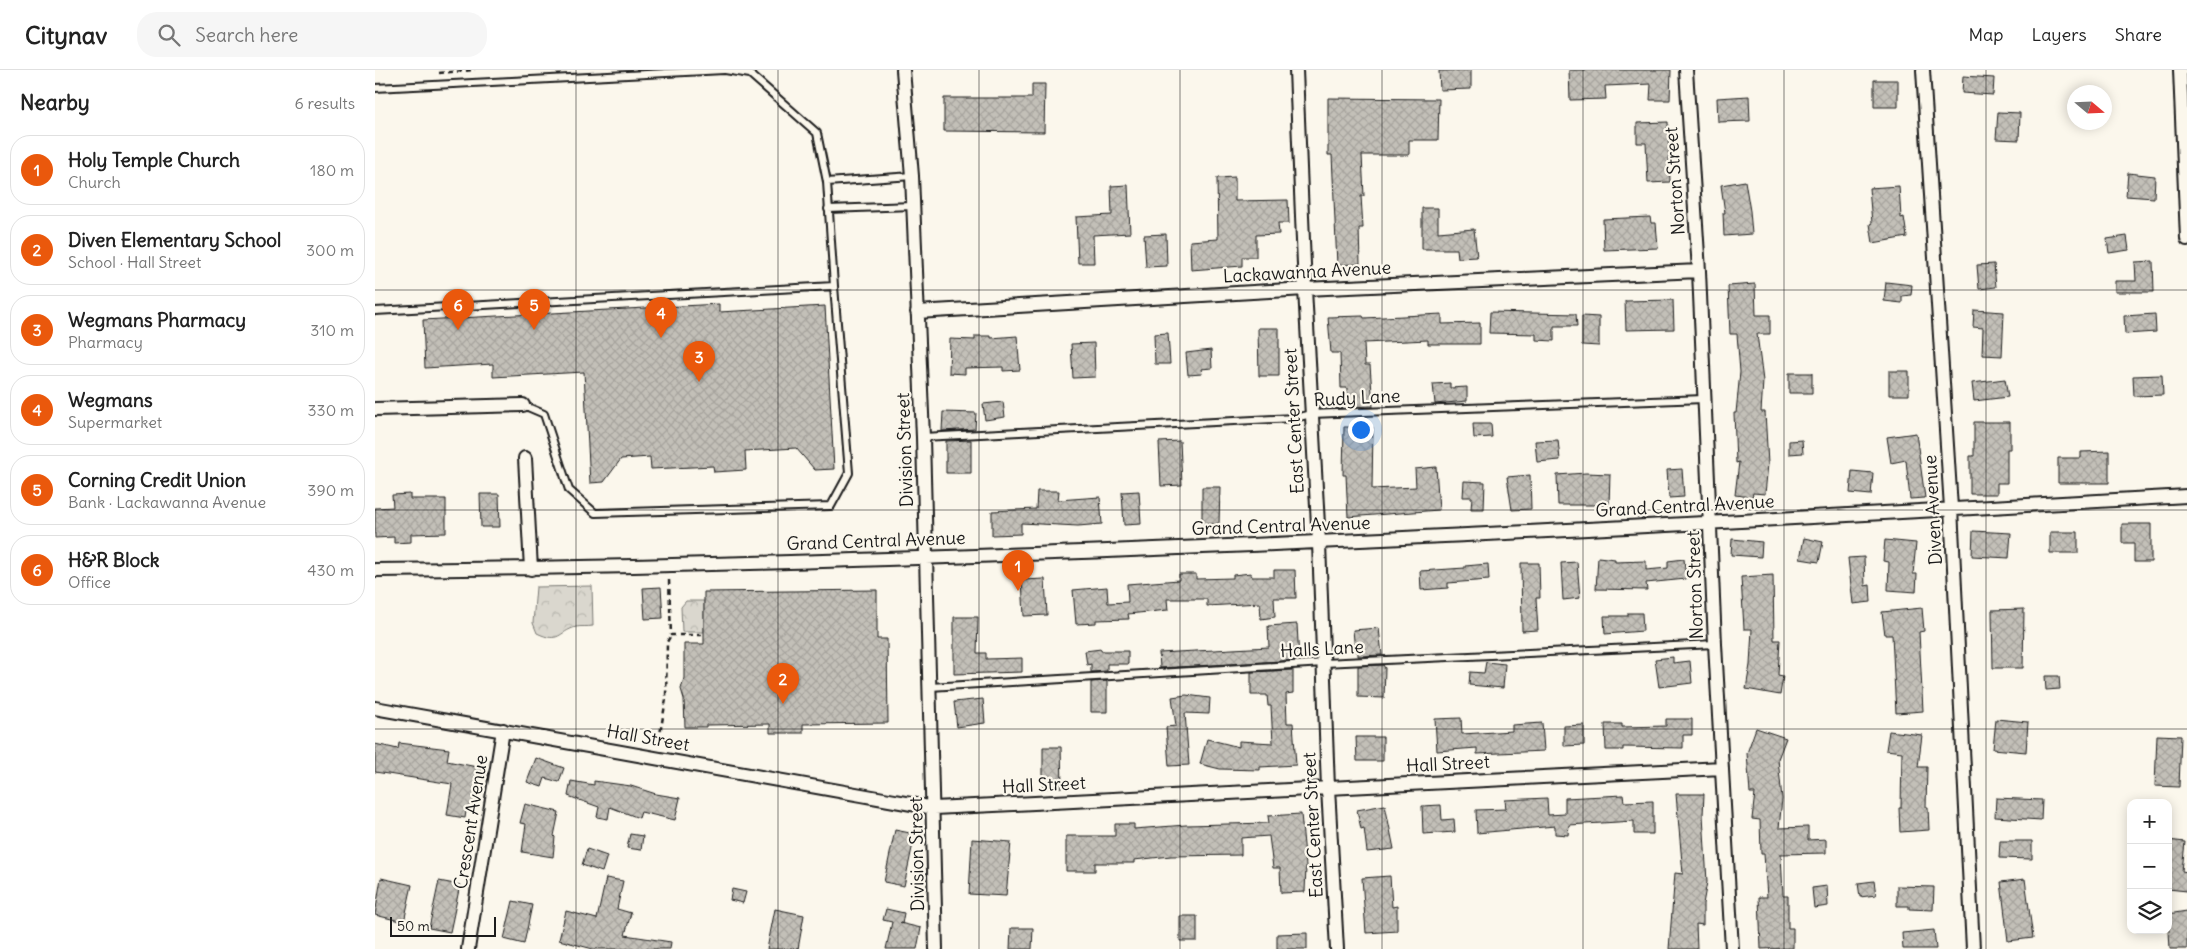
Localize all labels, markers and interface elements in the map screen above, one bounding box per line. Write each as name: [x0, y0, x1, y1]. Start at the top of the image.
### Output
search box: [137, 12, 487, 57]
text: Citynav: [25, 20, 107, 50]
icon: search: [155, 21, 183, 49]
text: Search here: [195, 23, 298, 47]
text: Map: [1968, 23, 2003, 46]
text: Layers: [2031, 23, 2087, 46]
text: Share: [2115, 23, 2162, 46]
north arrow: [2067, 85, 2112, 130]
text: Nearby: [20, 89, 90, 116]
text: 6 results: [294, 93, 355, 113]
street label: Norton Street: [1659, 126, 1690, 236]
text: Holy Temple Church: [68, 148, 240, 172]
text: 1: [34, 160, 40, 180]
text: 180 m: [310, 160, 354, 180]
text: Church: [68, 172, 121, 192]
text: Diven Elementary School: [68, 228, 281, 252]
text: 2: [33, 240, 41, 260]
text: 300 m: [306, 240, 354, 260]
text: School · Hall Street: [68, 252, 201, 272]
street label: Lackawanna Avenue: [1222, 256, 1392, 287]
pin: 6: [442, 289, 474, 330]
pin: 5: [518, 289, 550, 330]
pin: 4: [645, 297, 677, 338]
text: Wegmans Pharmacy: [68, 308, 246, 332]
text: 3: [32, 320, 42, 340]
text: 310 m: [310, 320, 354, 340]
text: Pharmacy: [68, 332, 143, 352]
pin: 3: [683, 341, 715, 382]
street label: East Center Street: [1278, 348, 1309, 494]
street label: Rudy Lane: [1313, 384, 1401, 411]
text: Wegmans: [68, 388, 153, 412]
street label: Division Street: [891, 392, 918, 508]
text: 4: [32, 400, 42, 420]
text: 330 m: [307, 400, 354, 420]
text: Supermarket: [68, 412, 162, 432]
your location: [1348, 417, 1374, 443]
street label: Diven Avenue: [1918, 454, 1947, 566]
text: Corning Credit Union: [68, 468, 246, 492]
text: 5: [32, 480, 42, 500]
text: 390 m: [307, 480, 354, 500]
street label: Grand Central Avenue: [1595, 489, 1775, 522]
text: Bank · Lackawanna Avenue: [68, 492, 266, 512]
street label: Grand Central Avenue: [1191, 511, 1371, 540]
street label: Grand Central Avenue: [786, 526, 966, 555]
street label: Norton Street: [1681, 530, 1708, 640]
text: H&R Block: [68, 548, 160, 572]
pin: 1: [1002, 550, 1034, 591]
text: 6: [32, 560, 42, 580]
text: 430 m: [307, 560, 354, 580]
text: Office: [68, 572, 111, 592]
street label: Halls Lane: [1280, 635, 1364, 662]
pin: 2: [767, 663, 799, 704]
street label: Hall Street: [605, 719, 691, 756]
street label: Hall Street: [1406, 750, 1490, 777]
street label: East Center Street: [1297, 752, 1328, 898]
street label: Crescent Avenue: [449, 753, 492, 891]
street label: Hall Street: [1002, 771, 1086, 798]
street label: Division Street: [904, 796, 929, 912]
map controls: [2127, 799, 2172, 934]
button: +: [2127, 799, 2172, 844]
button: −: [2127, 844, 2172, 889]
button: layers: [2127, 889, 2172, 934]
scale bar: [390, 914, 496, 937]
text: 50 m: [397, 917, 430, 935]

